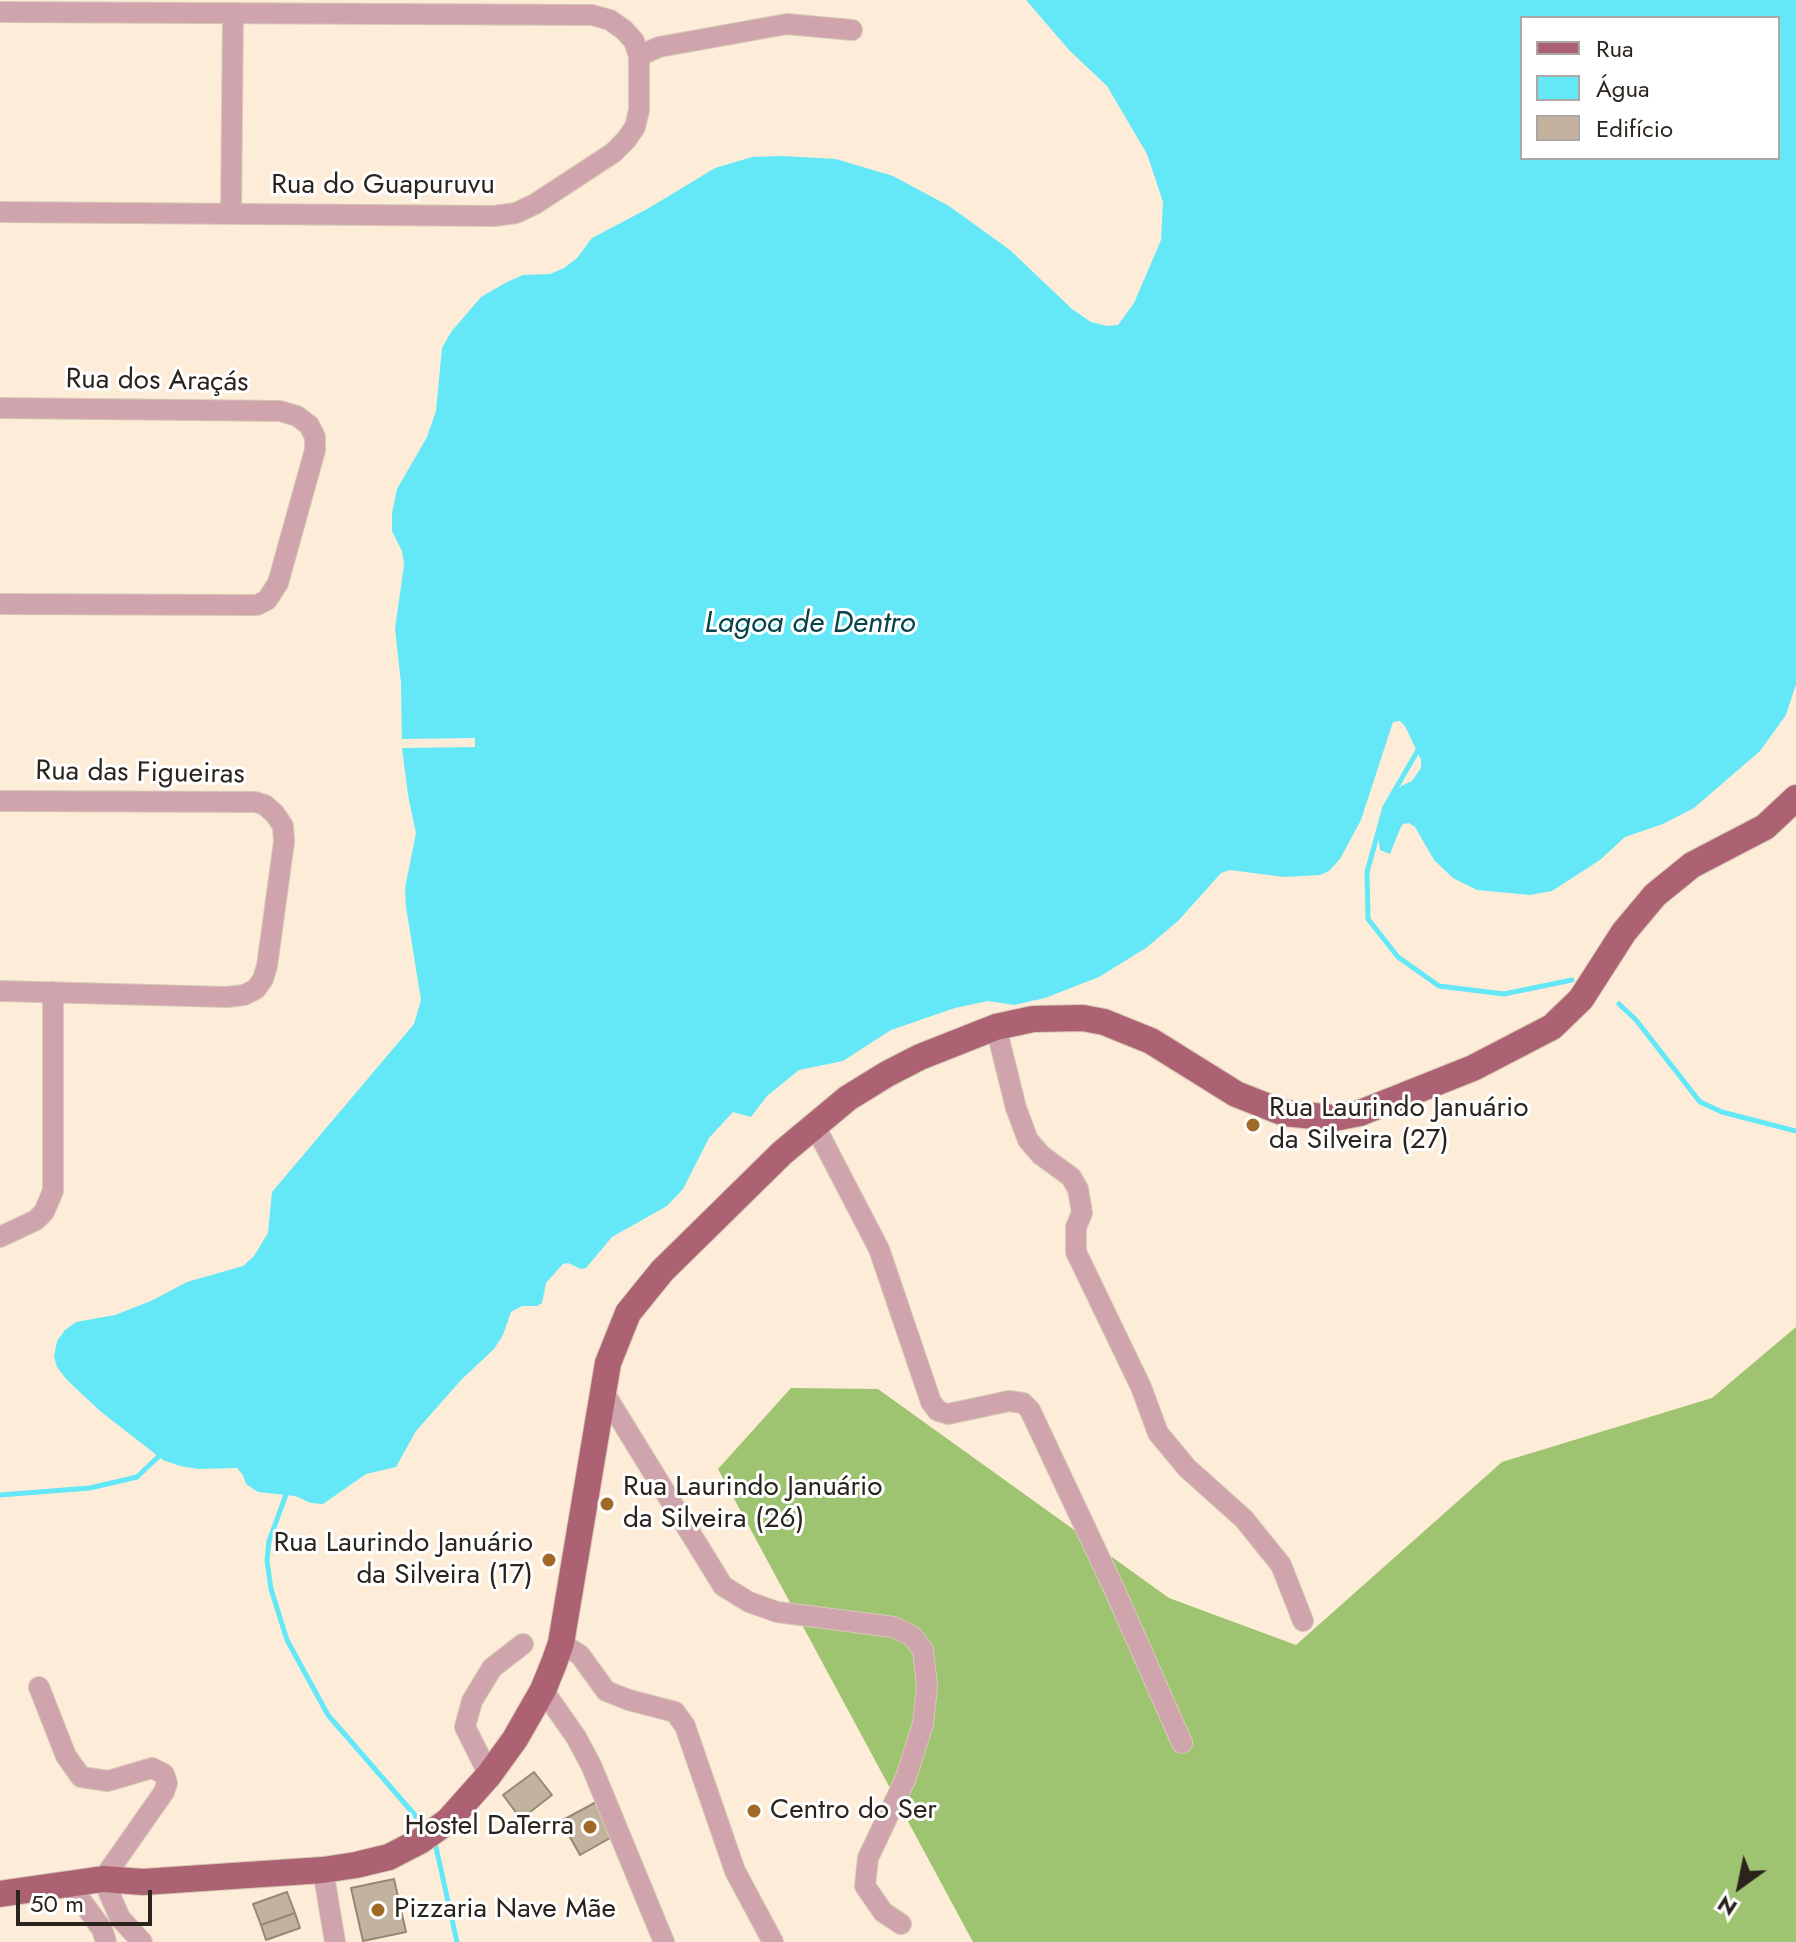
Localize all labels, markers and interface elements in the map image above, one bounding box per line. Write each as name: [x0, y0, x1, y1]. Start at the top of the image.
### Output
legend: [1520, 16, 1780, 160]
text: Rua: [1596, 31, 1634, 66]
text: Água: [1596, 71, 1650, 106]
text: Edifício: [1596, 111, 1673, 146]
street label: Rua do Guapuruvu: [271, 169, 495, 203]
street label: Rua dos Araçás: [65, 364, 249, 400]
water label: Lagoa de Dentro: [705, 607, 915, 643]
street label: Rua das Figueiras: [35, 755, 245, 793]
place label: Rua Laurindo Januário da Silveira (27): [1269, 1092, 1529, 1158]
marker: Rua Laurindo Januário da Silveira (27): [1244, 1116, 1262, 1134]
place label: Rua Laurindo Januário da Silveira (26): [623, 1471, 883, 1537]
marker: Rua Laurindo Januário da Silveira (26): [598, 1495, 616, 1513]
place label: Rua Laurindo Januário da Silveira (17): [273, 1527, 533, 1593]
marker: Rua Laurindo Januário da Silveira (17): [540, 1551, 558, 1569]
place label: Centro do Ser: [770, 1794, 937, 1828]
marker: Centro do Ser: [745, 1802, 763, 1820]
place label: Hostel DaTerra: [404, 1810, 574, 1844]
marker: Hostel DaTerra: [581, 1818, 599, 1836]
north arrow: [1700, 1846, 1780, 1926]
scale bar: [20, 1874, 156, 1924]
text: 50 m: [30, 1886, 84, 1921]
text: N: [1711, 1888, 1743, 1924]
place label: Pizzaria Nave Mãe: [394, 1893, 616, 1927]
marker: Pizzaria Nave Mãe: [369, 1901, 387, 1919]

